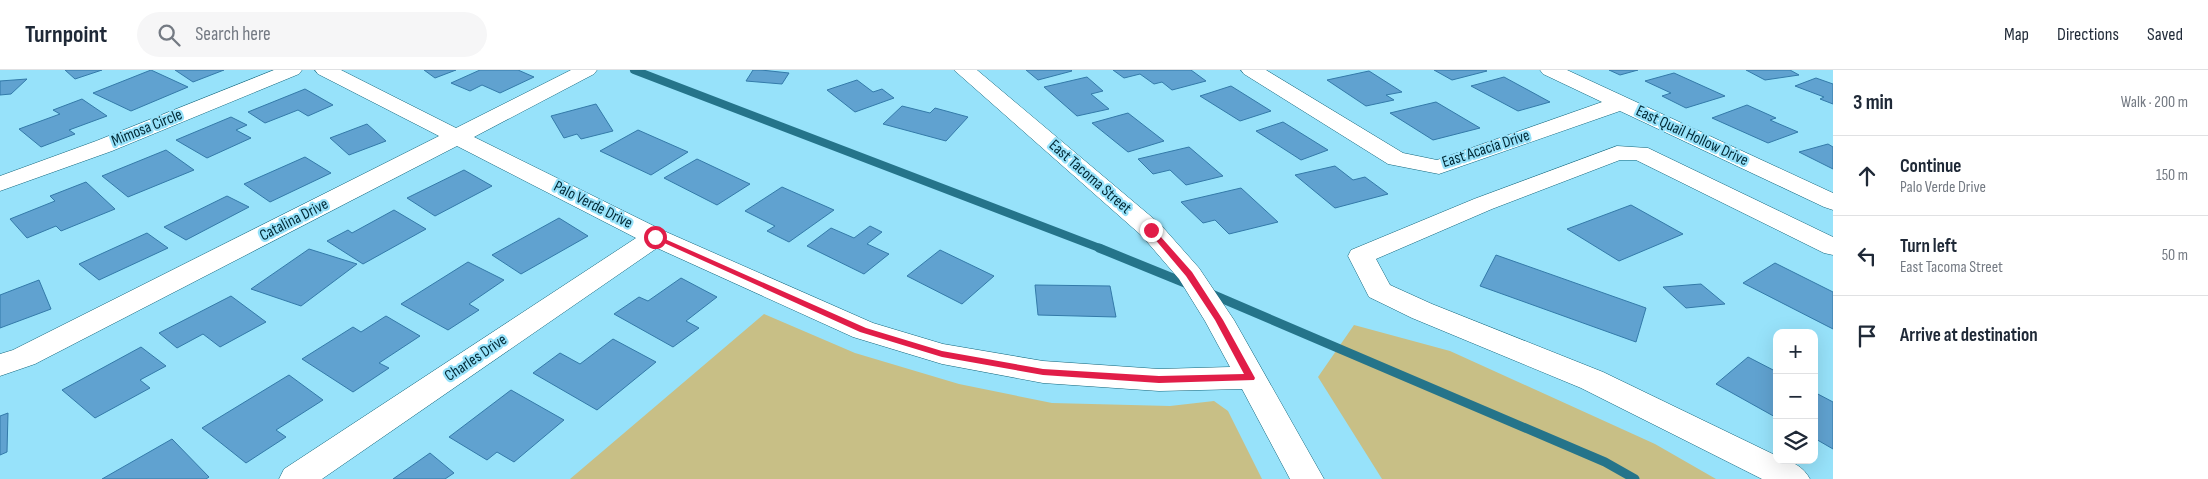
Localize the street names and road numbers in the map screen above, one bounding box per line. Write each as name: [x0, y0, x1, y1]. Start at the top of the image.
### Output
street label: East Quail Hollow Drive: [1633, 102, 1751, 170]
street label: Mimosa Circle: [109, 105, 185, 151]
street label: East Acacia Drive: [1440, 126, 1532, 172]
street label: East Tacoma Street: [1045, 136, 1135, 218]
street label: Palo Verde Drive: [550, 177, 636, 233]
street label: Catalina Drive: [257, 195, 331, 245]
street label: Charles Drive: [441, 330, 511, 386]

